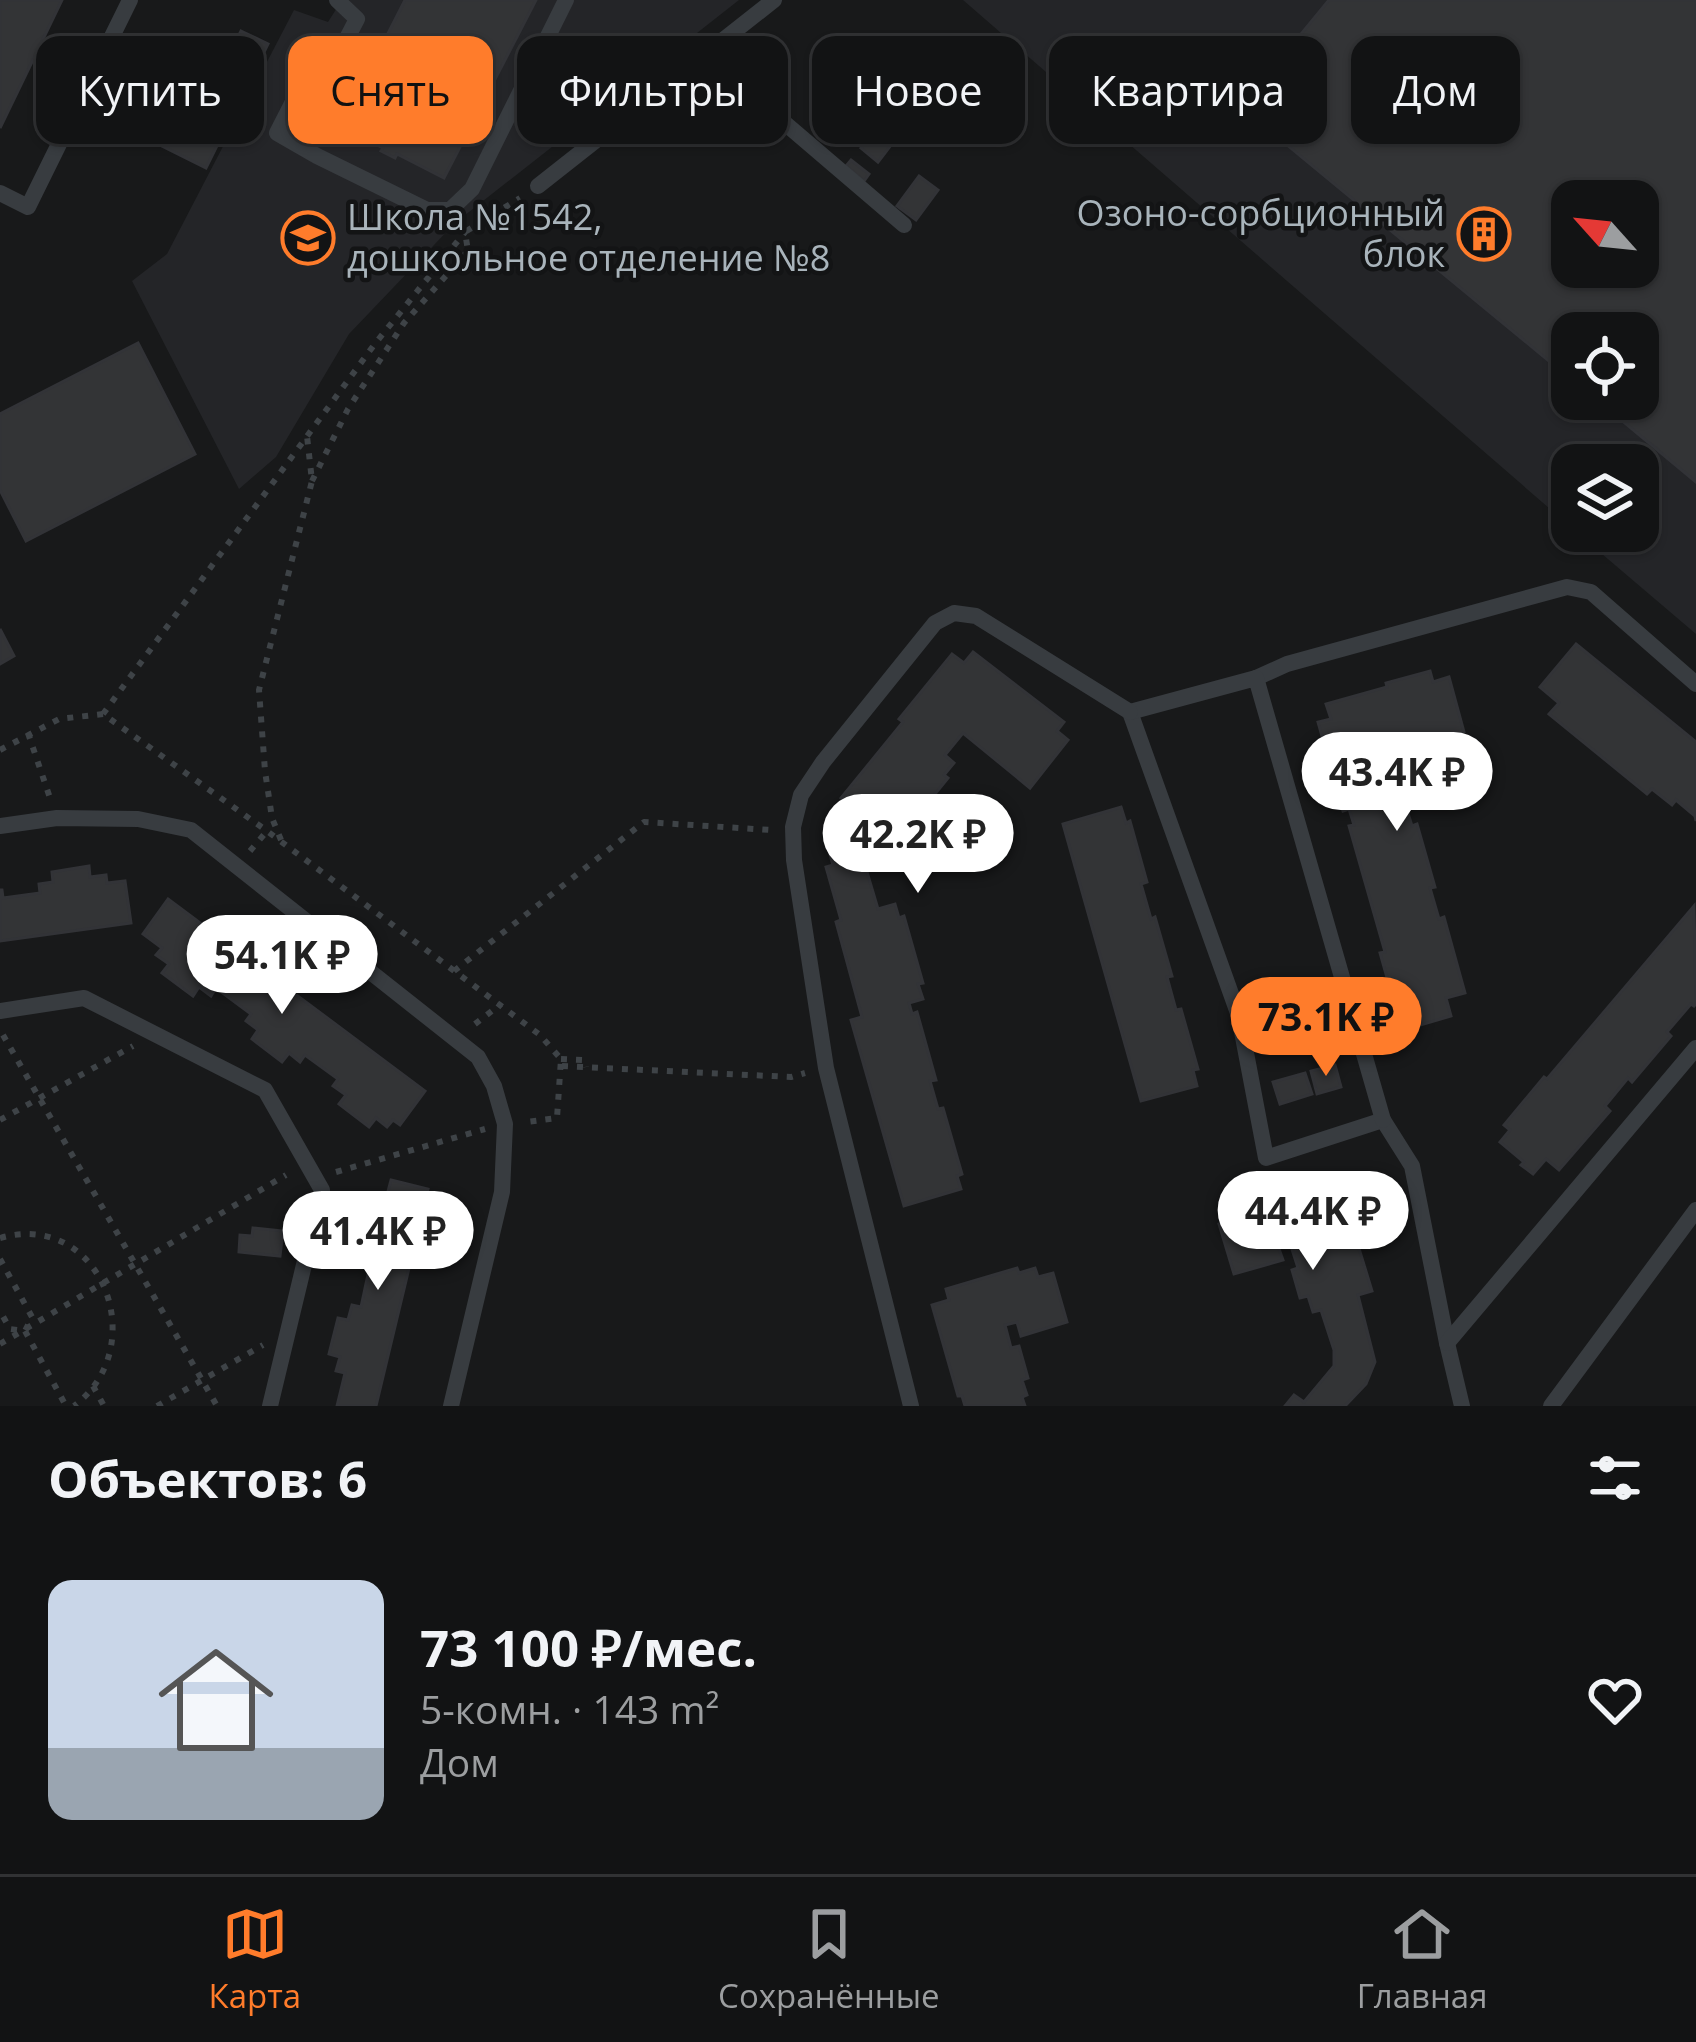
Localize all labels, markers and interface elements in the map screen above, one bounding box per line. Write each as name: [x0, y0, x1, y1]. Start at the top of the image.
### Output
chip: Купить: [36, 36, 264, 144]
chip: Снять: [288, 36, 493, 144]
chip: Фильтры: [517, 36, 788, 144]
chip: Новое: [812, 36, 1025, 144]
chip: Квартира: [1049, 36, 1327, 144]
chip: Дом: [1351, 36, 1520, 144]
north arrow: [1551, 180, 1659, 288]
map controls: [1551, 180, 1659, 552]
place label: Озоно-сорбционный блок: [1076, 188, 1445, 278]
place label: Школа №1542, дошкольное отделение №8: [347, 192, 830, 282]
building icon: Озоно-сорбционный блок: [1456, 206, 1512, 262]
school or university icon: Школа №1542, дошкольное отделение №8: [280, 210, 336, 266]
button: locate: [1551, 312, 1659, 420]
button: layers: [1551, 444, 1659, 552]
pin: 43.4K ₽: [1286, 732, 1508, 834]
text: 43.4K ₽: [1329, 744, 1465, 797]
pin: 42.2K ₽: [807, 794, 1029, 896]
text: 42.2K ₽: [850, 806, 986, 859]
pin: 54.1K ₽: [171, 915, 393, 1017]
text: 54.1K ₽: [214, 927, 350, 980]
pin: 73.1K ₽: [1215, 977, 1437, 1079]
text: 73.1K ₽: [1258, 989, 1394, 1042]
pin: 44.4K ₽: [1202, 1171, 1424, 1273]
text: 44.4K ₽: [1245, 1183, 1381, 1236]
pin: 41.4K ₽: [267, 1191, 489, 1293]
text: 41.4K ₽: [310, 1203, 446, 1256]
text: Объектов: 6: [48, 1443, 367, 1513]
icon: filters: [1582, 1445, 1648, 1511]
text: 73 100 ₽/мес.: [420, 1612, 757, 1682]
icon: home: [144, 1628, 288, 1772]
icon: heart: [1582, 1667, 1648, 1733]
text: 5-комн. · 143 m²: [420, 1682, 719, 1735]
text: Дом: [420, 1735, 499, 1788]
tab: Карта: [209, 1901, 301, 2018]
tab: Сохранённые: [718, 1901, 940, 2018]
tab: Главная: [1357, 1901, 1487, 2018]

